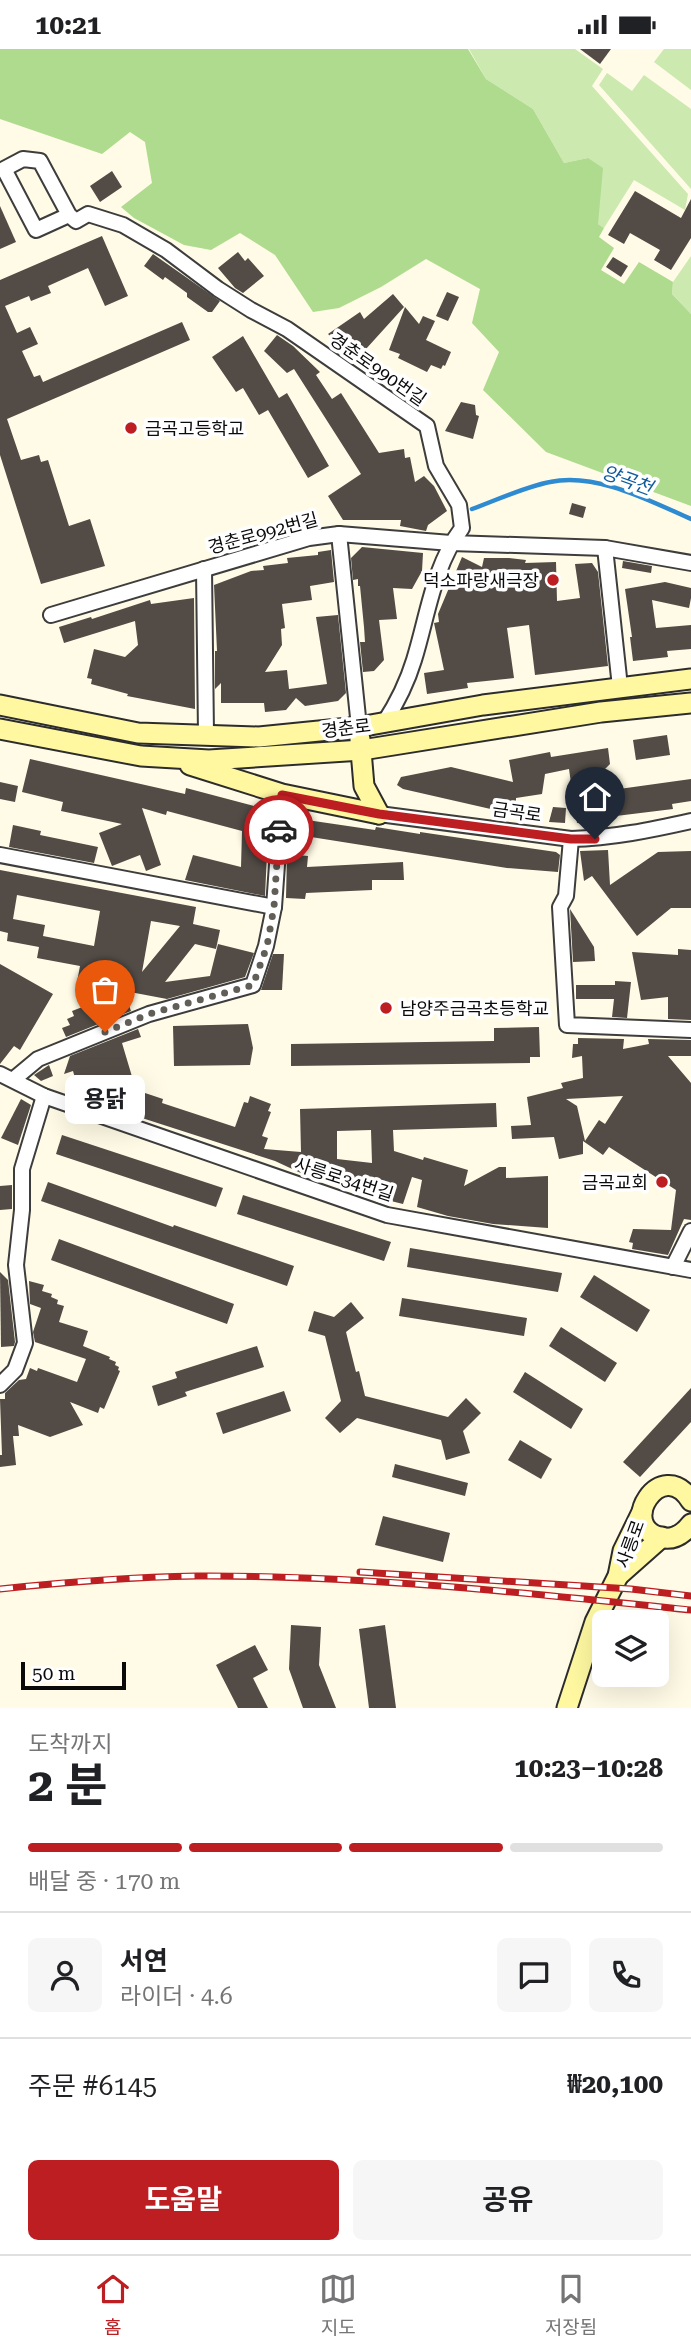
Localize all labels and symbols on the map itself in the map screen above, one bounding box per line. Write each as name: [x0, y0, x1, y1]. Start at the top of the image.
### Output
street label: 경춘로990번길: [326, 328, 430, 410]
place label: 금곡고등학교: [145, 418, 244, 439]
marker: 금곡고등학교: [123, 420, 139, 436]
water label: 양곡천: [598, 460, 657, 500]
street label: 경춘로992번길: [206, 508, 320, 558]
place label: 덕소파랑새극장: [423, 570, 539, 591]
marker: 덕소파랑새극장: [545, 572, 561, 588]
street label: 경춘로: [320, 715, 372, 741]
pin: [565, 767, 625, 839]
courier: [244, 795, 314, 865]
street label: 금곡로: [491, 798, 543, 826]
pin: [75, 960, 135, 1032]
place label: 남양주금곡초등학교: [400, 998, 549, 1019]
marker: 남양주금곡초등학교: [378, 1000, 394, 1016]
callout: 용닭: [65, 1074, 145, 1123]
street label: 사릉로34번길: [292, 1153, 396, 1205]
place label: 금곡교회: [582, 1172, 648, 1193]
marker: 금곡교회: [654, 1174, 670, 1190]
street label: 사릉로: [612, 1517, 648, 1571]
scale bar: [21, 1659, 126, 1691]

